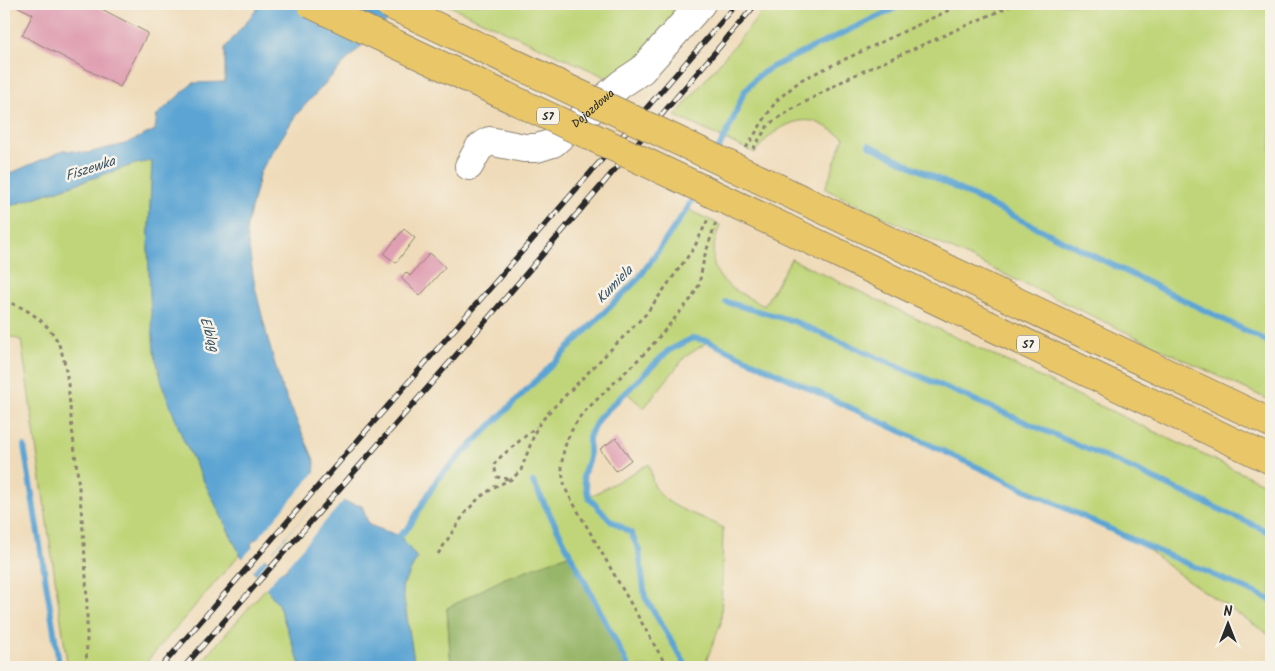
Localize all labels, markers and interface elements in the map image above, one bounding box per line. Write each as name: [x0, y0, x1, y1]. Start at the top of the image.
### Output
street label: Dojazdowa: [567, 84, 619, 133]
road number: S7: [537, 108, 559, 124]
water label: Fiszewka: [62, 150, 120, 187]
water label: Kumiela: [591, 260, 640, 309]
water label: Elbląg: [193, 314, 225, 356]
road number: S7: [1017, 336, 1039, 352]
north arrow: [1202, 598, 1252, 648]
text: N: [1224, 601, 1233, 623]

